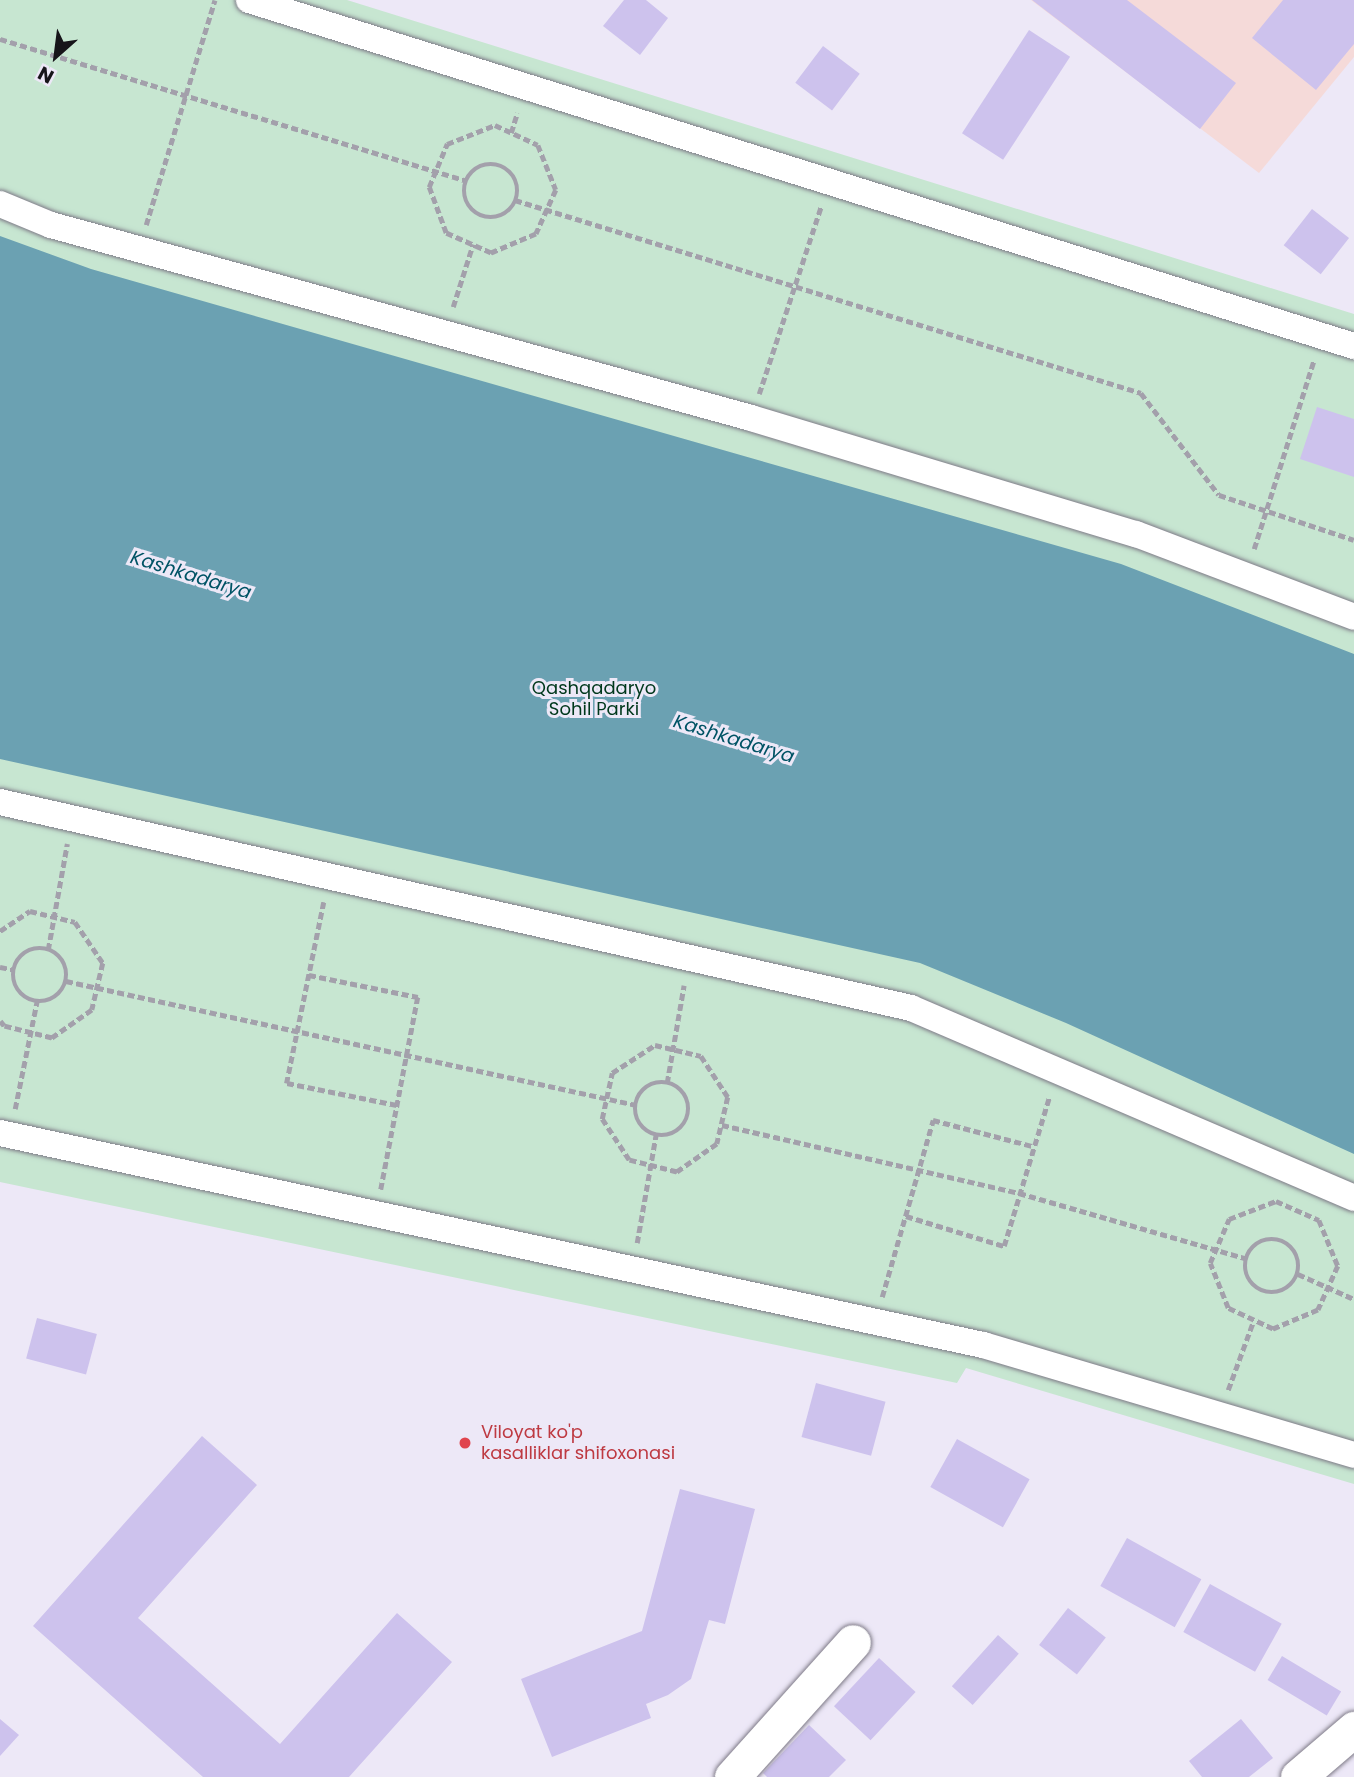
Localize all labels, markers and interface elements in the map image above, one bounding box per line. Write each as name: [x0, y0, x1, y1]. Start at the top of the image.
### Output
north arrow: [21, 21, 91, 91]
text: N: [33, 60, 59, 90]
water label: Kashkadarya: [128, 546, 254, 604]
park label: Qashqadaryo Sohil Parki: [532, 678, 656, 720]
water label: Kashkadarya: [671, 710, 797, 768]
place label: Viloyat ko'p kasalliklar shifoxonasi: [481, 1422, 675, 1464]
marker: Viloyat ko'p kasalliklar shifoxonasi: [455, 1433, 475, 1453]

